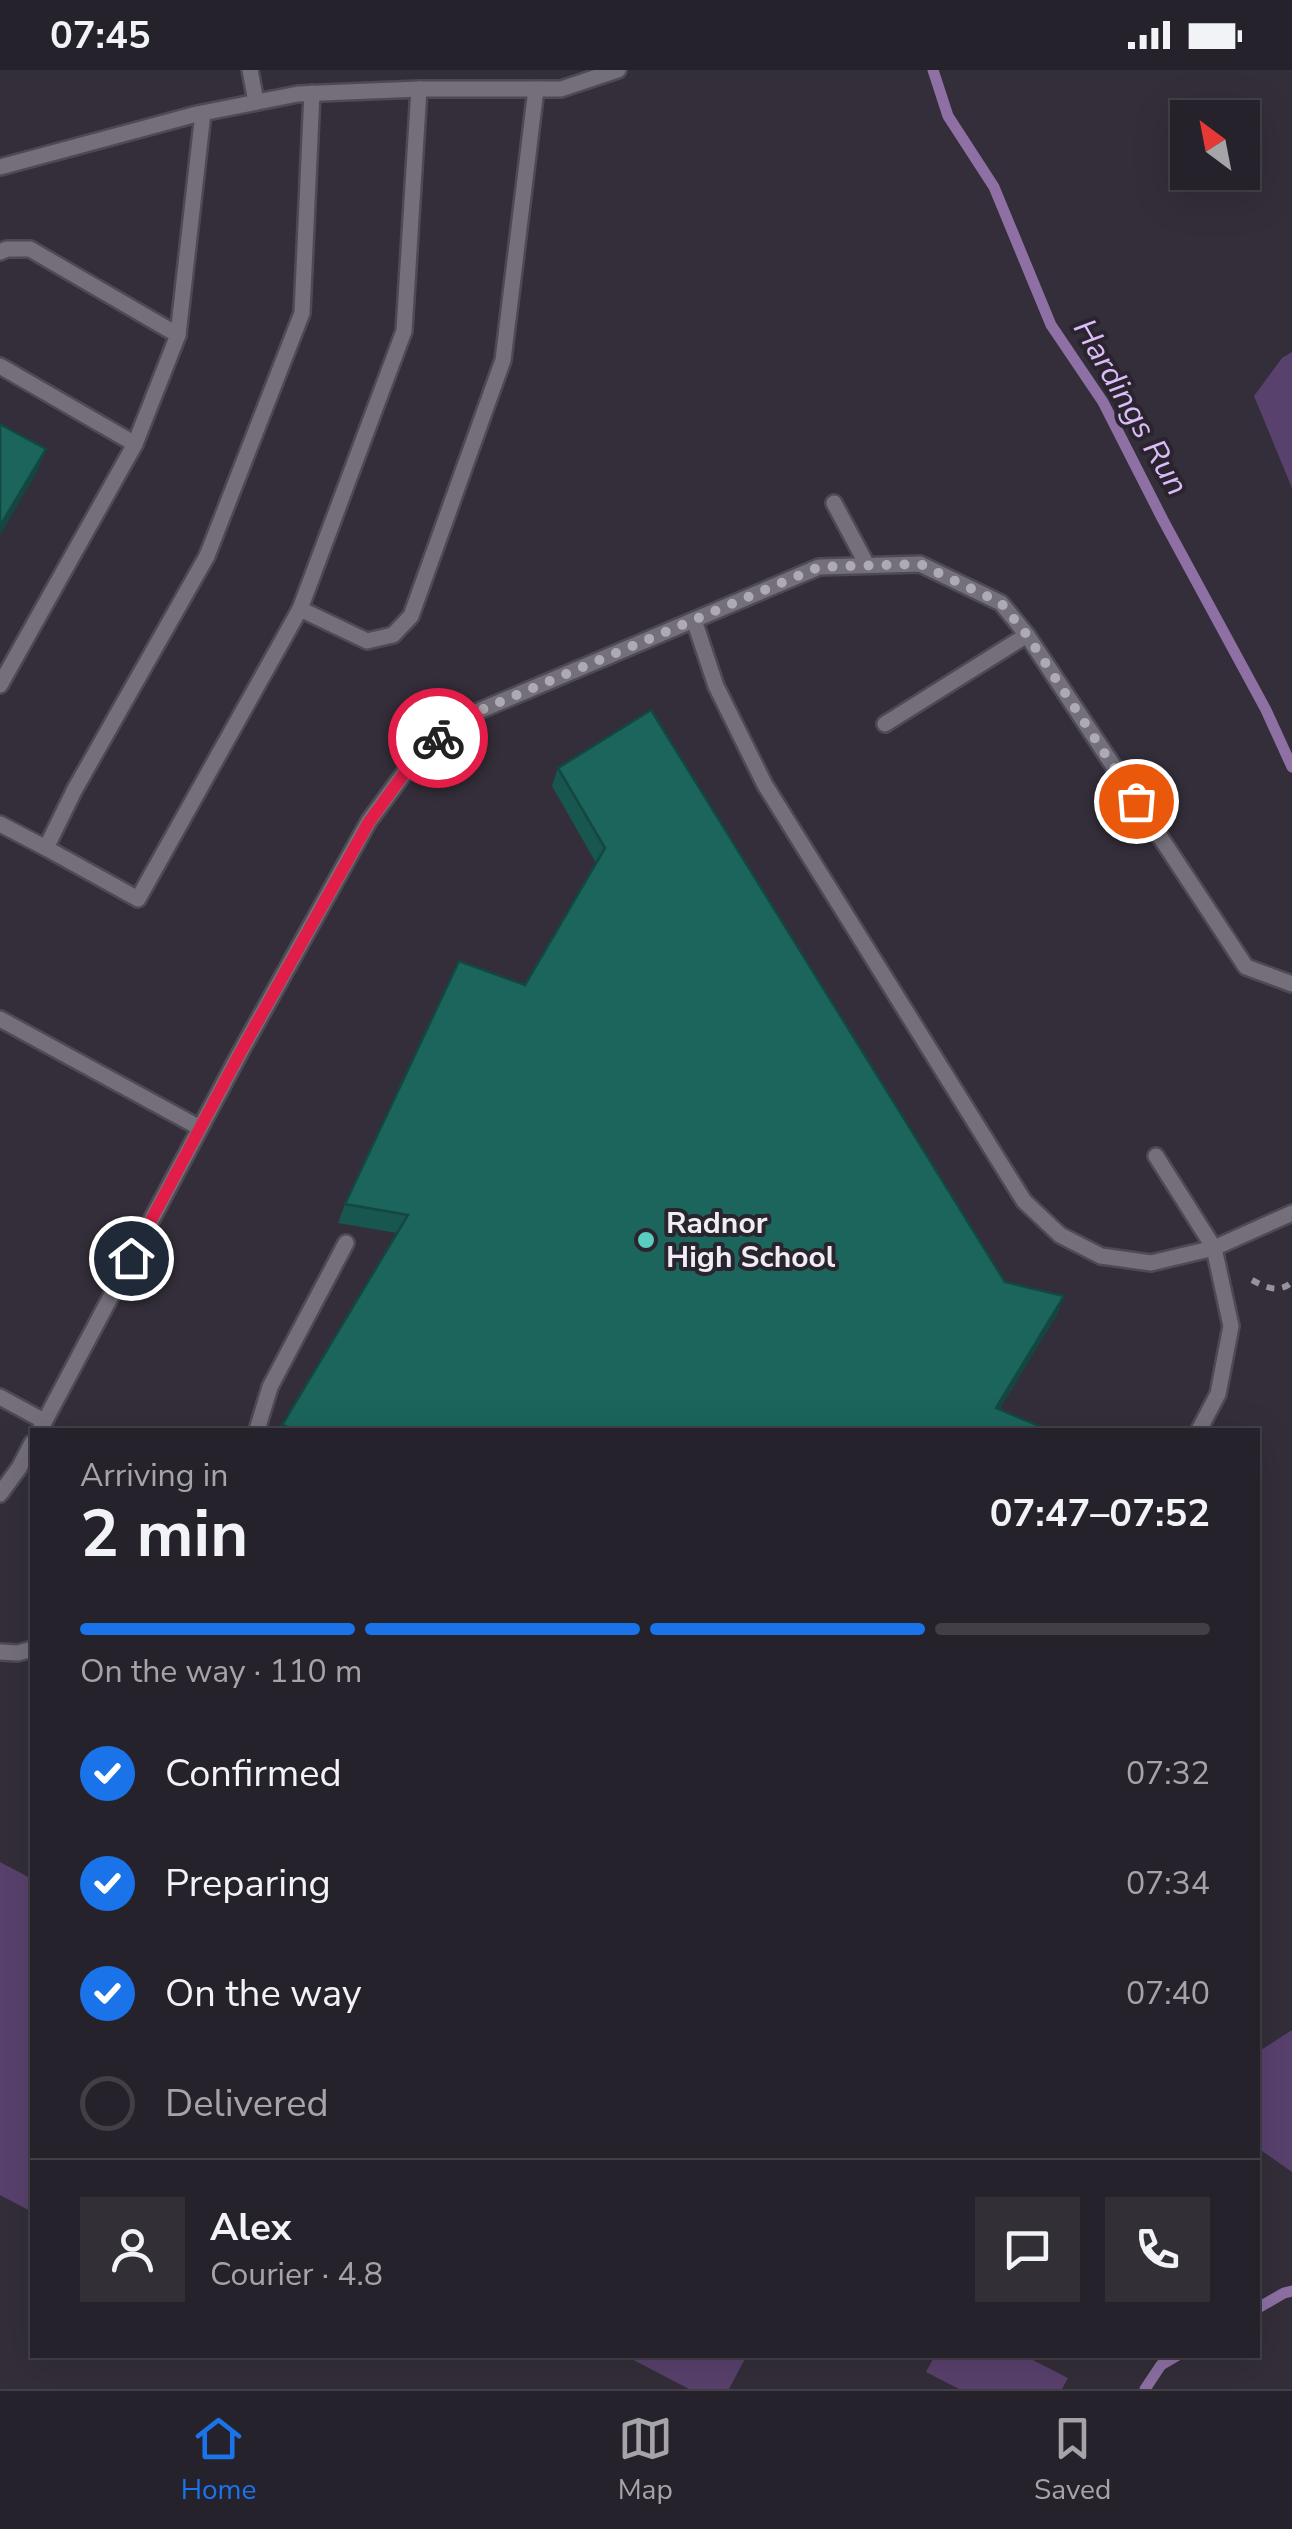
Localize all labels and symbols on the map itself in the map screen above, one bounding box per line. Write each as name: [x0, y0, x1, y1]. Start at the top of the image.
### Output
north arrow: [1170, 100, 1260, 190]
water label: Hardings Run: [1063, 311, 1199, 503]
courier: [388, 688, 488, 788]
pin: [1094, 759, 1179, 844]
place label: Radnor High School: [666, 1203, 836, 1278]
pin: [89, 1216, 174, 1301]
marker: Radnor High School: [635, 1229, 657, 1251]

